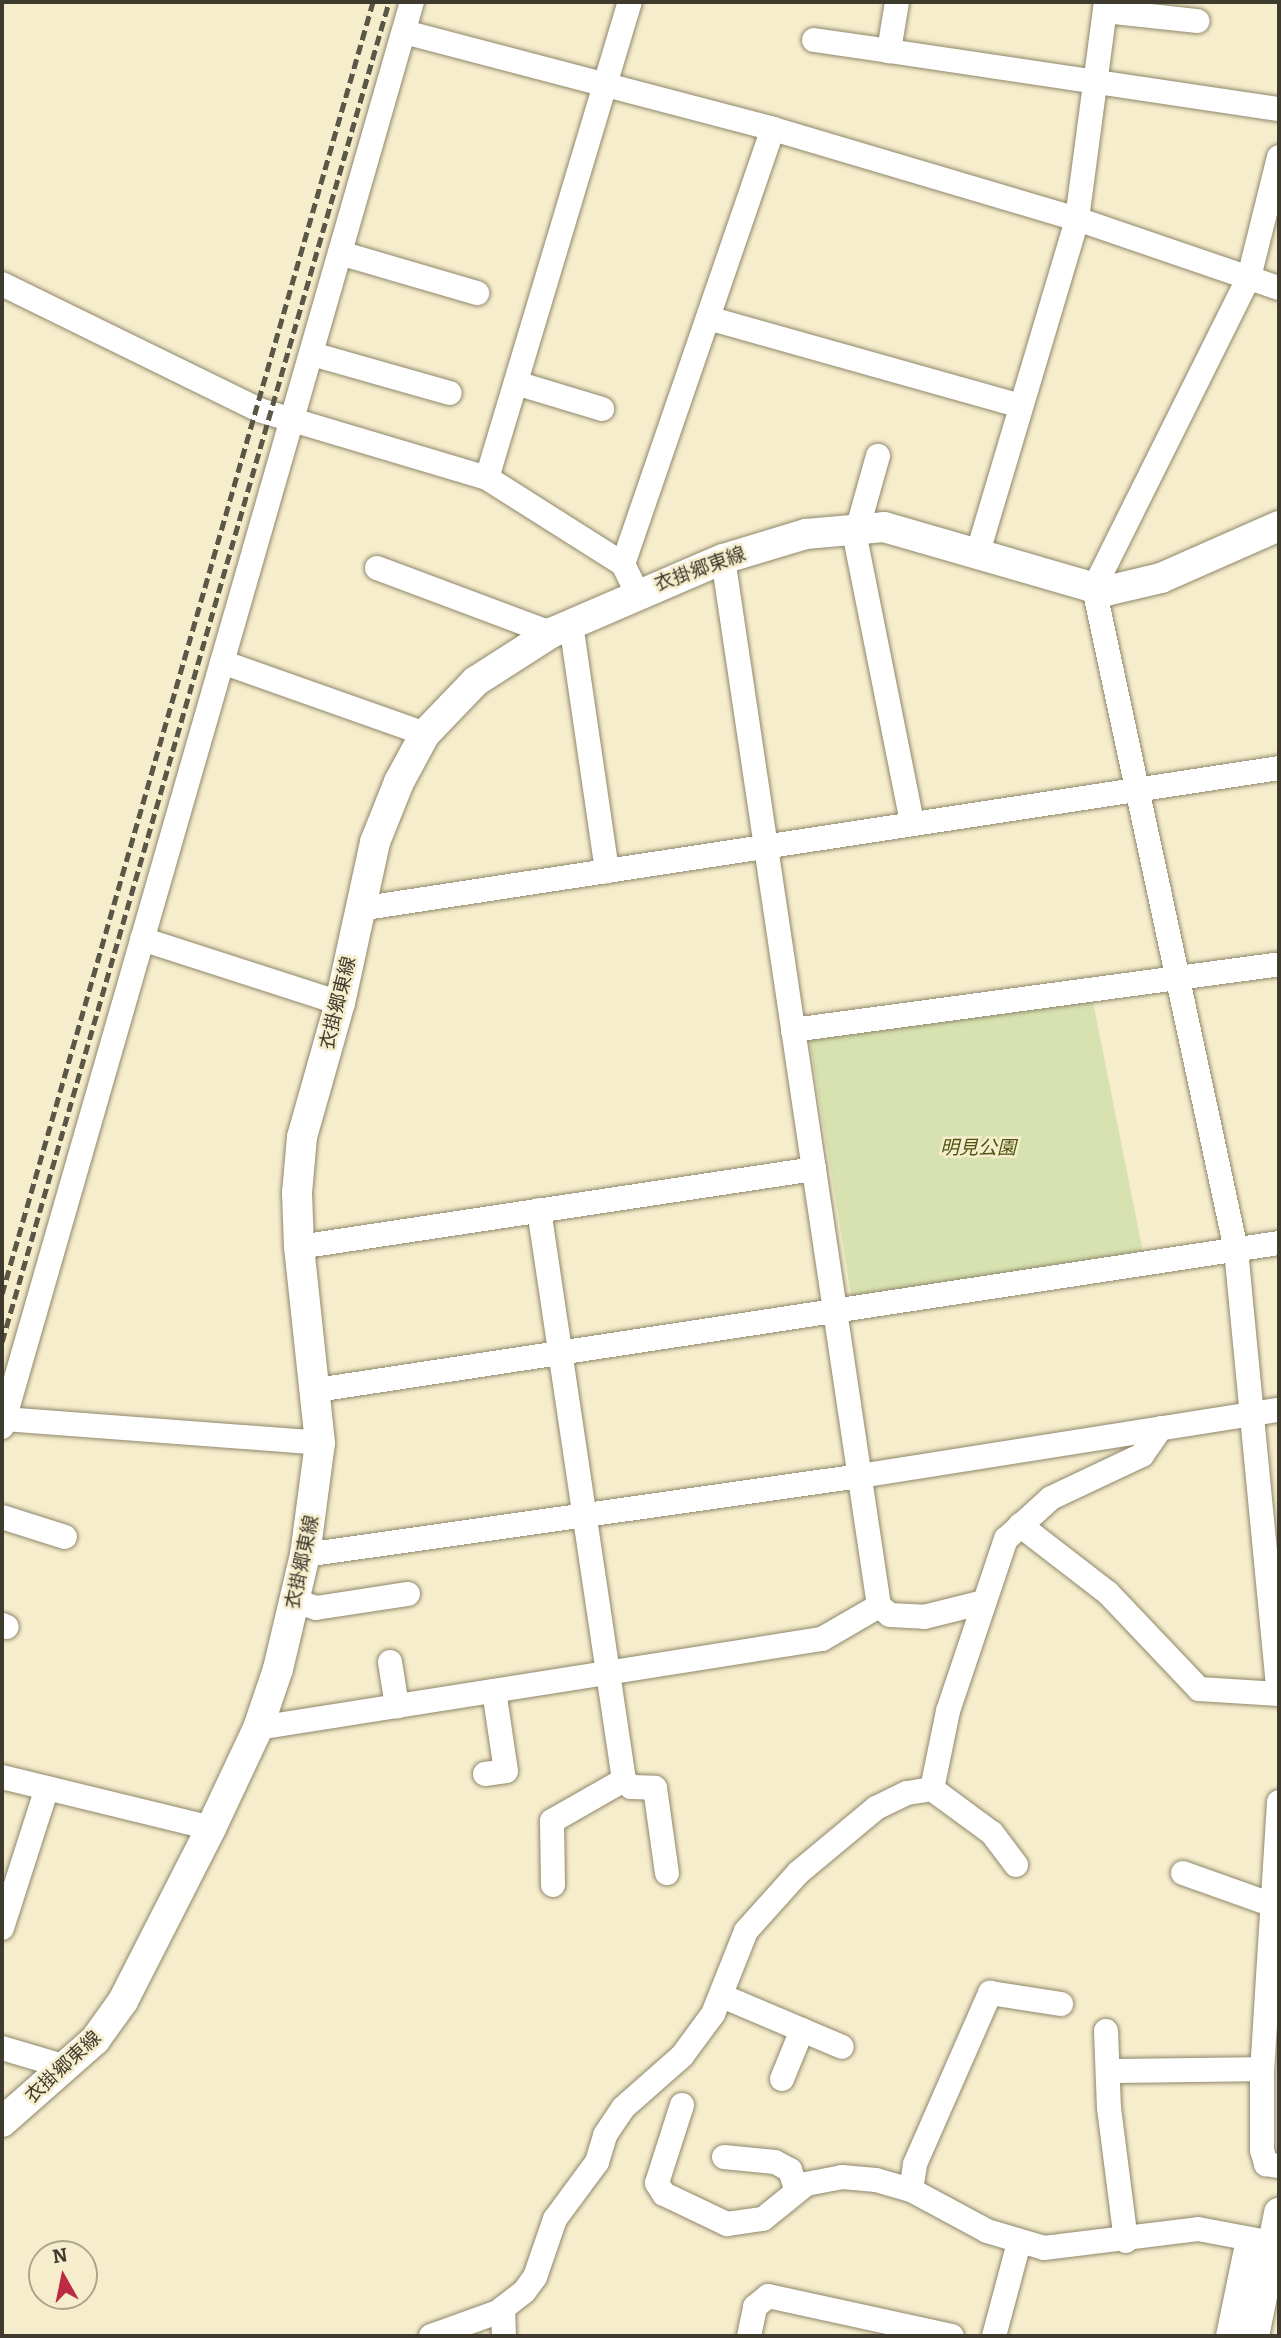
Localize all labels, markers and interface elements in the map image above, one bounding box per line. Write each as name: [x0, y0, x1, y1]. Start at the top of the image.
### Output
street label: 衣掛郷東線: [651, 542, 749, 596]
street label: 衣掛郷東線: [315, 954, 361, 1052]
park label: 明見公園: [940, 1137, 1016, 1159]
street label: 衣掛郷東線: [281, 1513, 323, 1611]
street label: 衣掛郷東線: [20, 2026, 106, 2108]
north arrow: [28, 2240, 98, 2310]
text: N: [51, 2243, 69, 2268]

